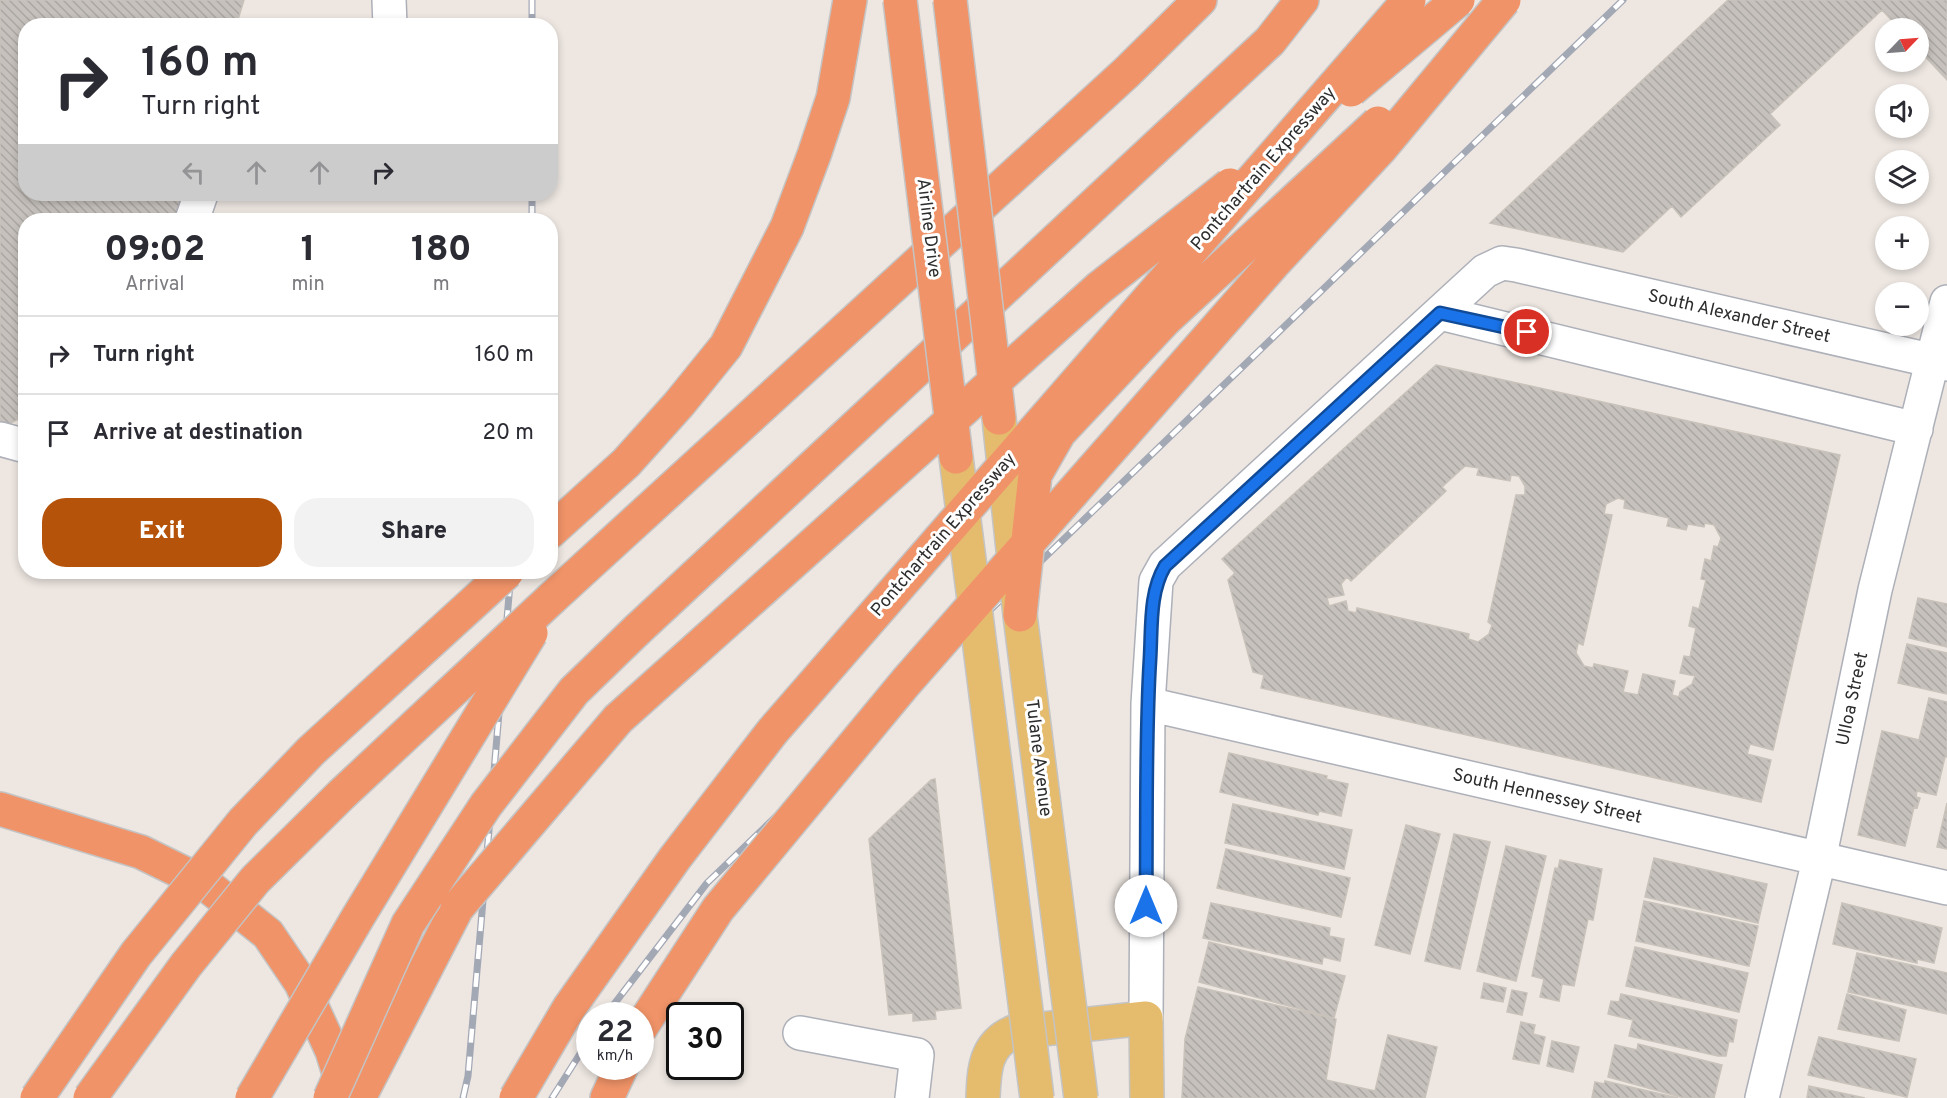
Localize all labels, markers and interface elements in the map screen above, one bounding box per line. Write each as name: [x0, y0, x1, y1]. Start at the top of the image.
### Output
north arrow: [1875, 18, 1929, 72]
map controls: [1875, 18, 1929, 336]
text: 160 m: [141, 38, 259, 91]
icon: right: [42, 42, 120, 120]
street label: Pontchartrain Expressway: [1186, 82, 1342, 256]
button: sound: [1875, 84, 1929, 138]
text: Turn right: [141, 90, 260, 124]
button: layers: [1875, 150, 1929, 204]
icon: left: [177, 156, 210, 189]
icon: ahead: [240, 156, 273, 189]
icon: ahead: [303, 156, 336, 189]
icon: right: [366, 156, 399, 189]
street label: Airline Drive: [910, 177, 946, 279]
button: +: [1875, 216, 1929, 270]
text: 09:02: [104, 228, 205, 274]
text: 1: [301, 228, 315, 274]
text: 180: [411, 228, 472, 274]
text: Arrival: [125, 272, 185, 298]
text: min: [291, 272, 325, 298]
text: m: [433, 272, 450, 298]
button: −: [1875, 282, 1929, 336]
street label: South Alexander Street: [1646, 285, 1832, 349]
pin: [1501, 306, 1552, 357]
icon: arrive: [1510, 315, 1543, 348]
icon: right: [42, 339, 75, 372]
text: Turn right: [93, 342, 195, 369]
text: 160 m: [475, 342, 534, 369]
icon: arrive: [42, 417, 75, 450]
text: Arrive at destination: [93, 420, 303, 447]
text: 20 m: [483, 420, 534, 447]
street label: Pontchartrain Expressway: [866, 448, 1022, 622]
button: Exit: [42, 498, 282, 567]
button: Share: [294, 498, 534, 567]
street label: Ulloa Street: [1832, 650, 1874, 748]
street label: Tulane Avenue: [1019, 698, 1057, 818]
street label: South Hennessey Street: [1450, 764, 1644, 830]
position arrow: [1114, 874, 1178, 938]
speed limit sign: 30: [666, 1002, 744, 1080]
text: 22: [597, 1015, 633, 1052]
text: km/h: [597, 1047, 633, 1066]

